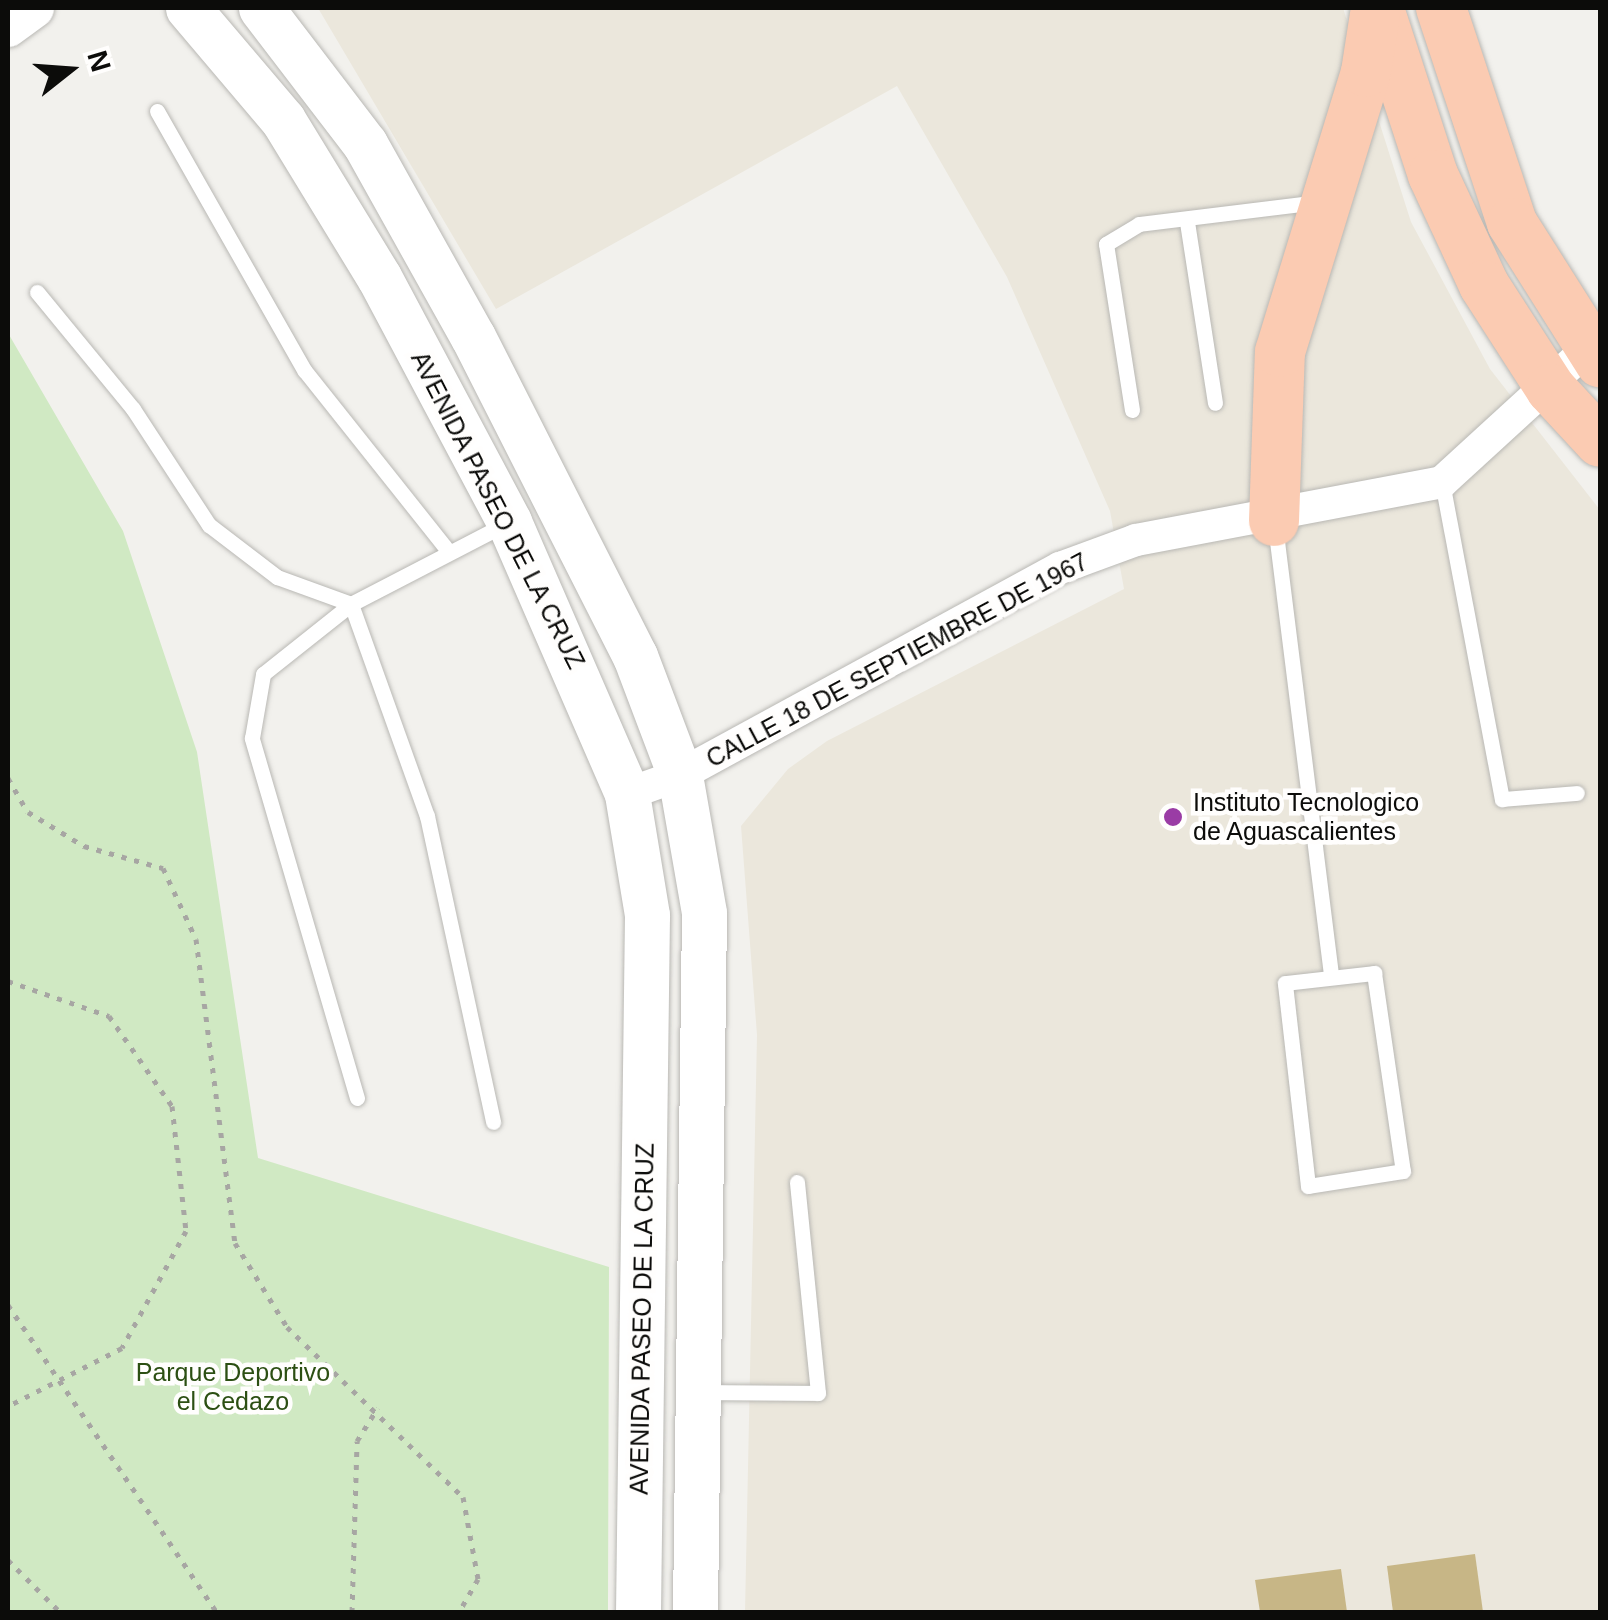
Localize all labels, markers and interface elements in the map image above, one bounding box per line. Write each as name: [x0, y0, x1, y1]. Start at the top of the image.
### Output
north arrow: [20, 20, 120, 120]
text: N: [81, 47, 117, 75]
street label: AVENIDA PASEO DE LA CRUZ: [404, 345, 592, 675]
street label: CALLE 18 DE SEPTIEMBRE DE 1967: [701, 546, 1093, 774]
place label: Instituto Tecnologico de Aguascalientes: [1193, 788, 1420, 847]
marker: Instituto Tecnologico de Aguascalientes: [1162, 806, 1184, 828]
street label: AVENIDA PASEO DE LA CRUZ: [624, 1141, 660, 1497]
park label: Parque Deportivo el Cedazo: [136, 1358, 330, 1417]

